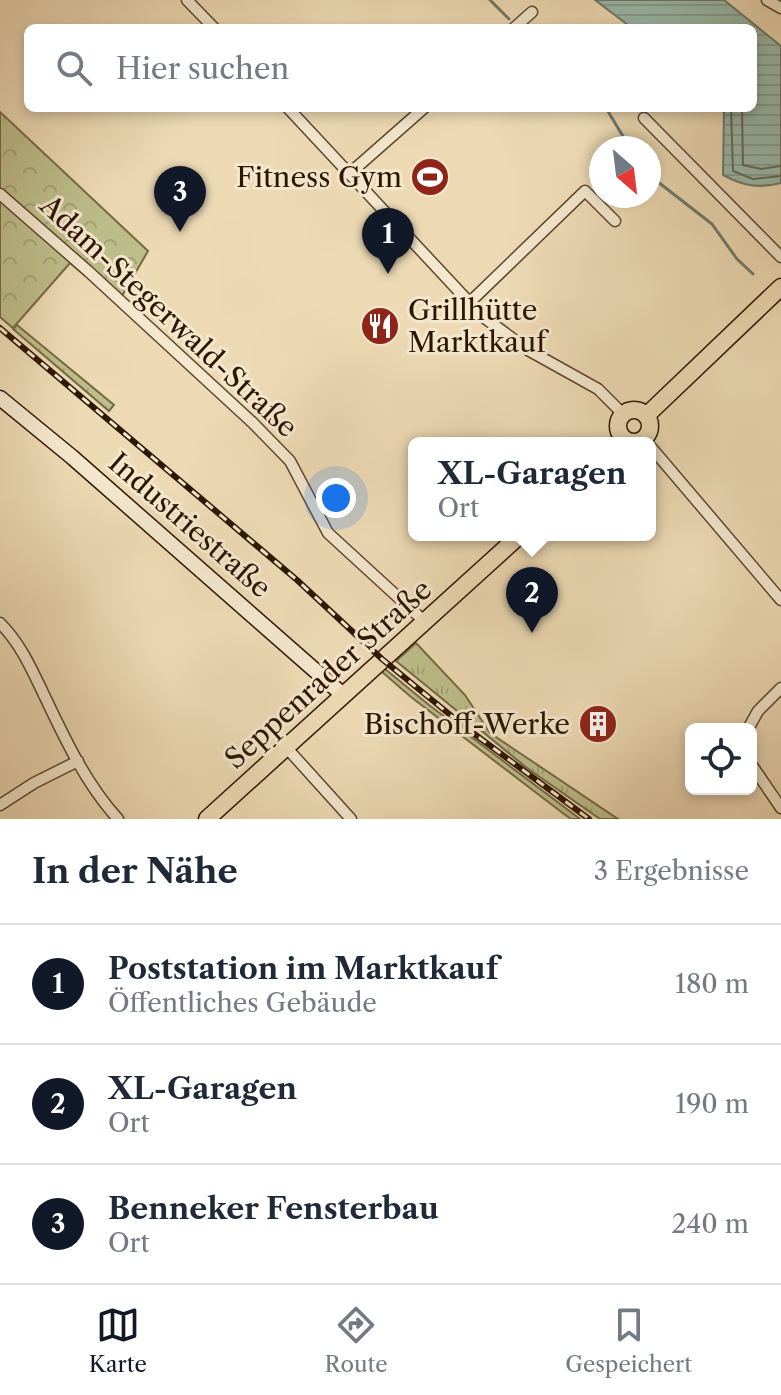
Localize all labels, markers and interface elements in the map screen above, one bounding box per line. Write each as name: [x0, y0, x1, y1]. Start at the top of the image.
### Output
search box: [24, 24, 757, 112]
icon: search: [52, 46, 96, 90]
text: Hier suchen: [116, 50, 289, 87]
north arrow: [589, 136, 661, 208]
sports icon: Fitness Gym: [409, 156, 451, 198]
place label: Fitness Gym: [236, 160, 402, 194]
pin: 3: [154, 166, 206, 232]
street label: Adam-Stegerwald-Straße: [33, 187, 305, 444]
pin: 1: [362, 208, 414, 274]
place label: Grillhütte Marktkauf: [408, 293, 549, 359]
restaurant icon: Grillhütte Marktkauf: [359, 305, 401, 347]
popup: [408, 437, 656, 541]
street label: Industriestraße: [102, 445, 278, 605]
text: XL-Garagen: [437, 455, 627, 492]
your location: [316, 478, 356, 518]
text: Ort: [437, 492, 479, 524]
pin: 2: [506, 567, 558, 633]
street label: Seppenrader Straße: [218, 572, 438, 776]
building icon: Bischoff-Werke: [577, 703, 619, 745]
place label: Bischoff-Werke: [364, 707, 570, 741]
map controls: [685, 723, 757, 795]
button: locate: [685, 723, 757, 795]
text: In der Nähe: [32, 850, 238, 892]
text: 3 Ergebnisse: [594, 855, 749, 887]
text: Poststation im Marktkauf: [108, 950, 498, 987]
text: 1: [52, 968, 64, 1000]
text: 180 m: [675, 968, 749, 1000]
text: Öffentliches Gebäude: [108, 987, 377, 1019]
text: XL-Garagen: [108, 1070, 297, 1107]
text: 2: [50, 1088, 66, 1120]
text: 190 m: [675, 1088, 749, 1120]
text: Ort: [108, 1107, 150, 1139]
text: Benneker Fensterbau: [108, 1190, 439, 1227]
text: 3: [51, 1208, 65, 1240]
text: 240 m: [671, 1208, 749, 1240]
text: Ort: [108, 1227, 150, 1259]
tab: Karte: [89, 1303, 147, 1378]
tab: Route: [325, 1303, 388, 1378]
tab: Gespeichert: [565, 1303, 692, 1378]

